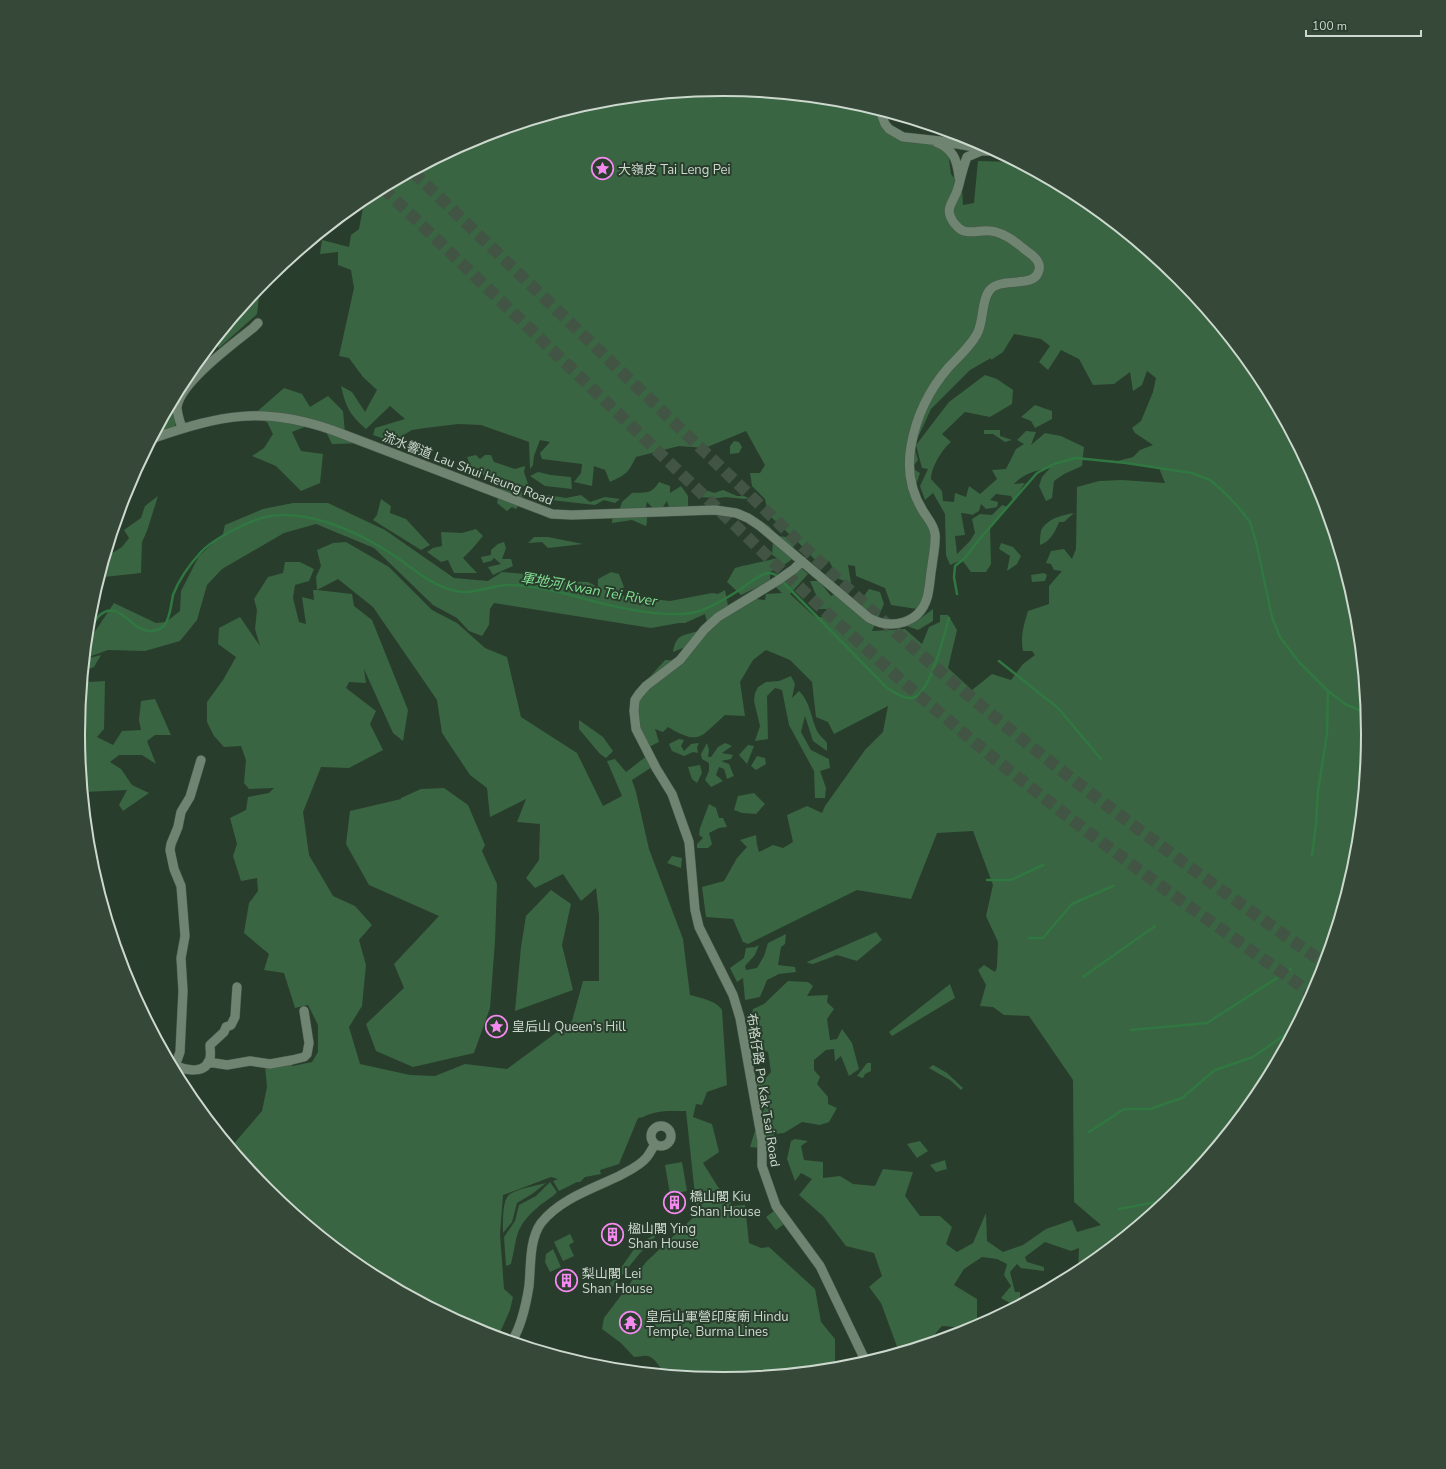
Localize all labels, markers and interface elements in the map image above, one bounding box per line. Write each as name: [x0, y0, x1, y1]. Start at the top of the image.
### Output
scale bar: [1306, 12, 1421, 38]
text: 100 m: [1312, 18, 1347, 34]
place icon: 大嶺皮 Tai Leng Pei: [590, 156, 616, 182]
place label: 大嶺皮 Tai Leng Pei: [618, 161, 731, 179]
street label: 流水響道 Lau Shui Heung Road: [380, 428, 556, 510]
water label: 軍地河 Kwan Tei River: [519, 568, 660, 611]
street label: 布格仔路 Po Kak Tsai Road: [742, 1012, 784, 1168]
place icon: 皇后山 Queen's Hill: [483, 1013, 509, 1039]
place label: 皇后山 Queen's Hill: [512, 1018, 626, 1036]
place label: 橋山閣 Kiu Shan House: [690, 1188, 761, 1221]
building icon: 橋山閣 Kiu Shan House: [662, 1190, 688, 1216]
place label: 楹山閣 Ying Shan House: [628, 1220, 699, 1253]
building icon: 楹山閣 Ying Shan House: [599, 1222, 625, 1248]
place label: 梨山閣 Lei Shan House: [582, 1265, 653, 1298]
building icon: 梨山閣 Lei Shan House: [553, 1267, 579, 1293]
place label: 皇后山軍營印度廟 Hindu Temple, Burma Lines: [646, 1308, 789, 1341]
temple icon: 皇后山軍營印度廟 Hindu Temple, Burma Lines: [617, 1310, 643, 1336]

